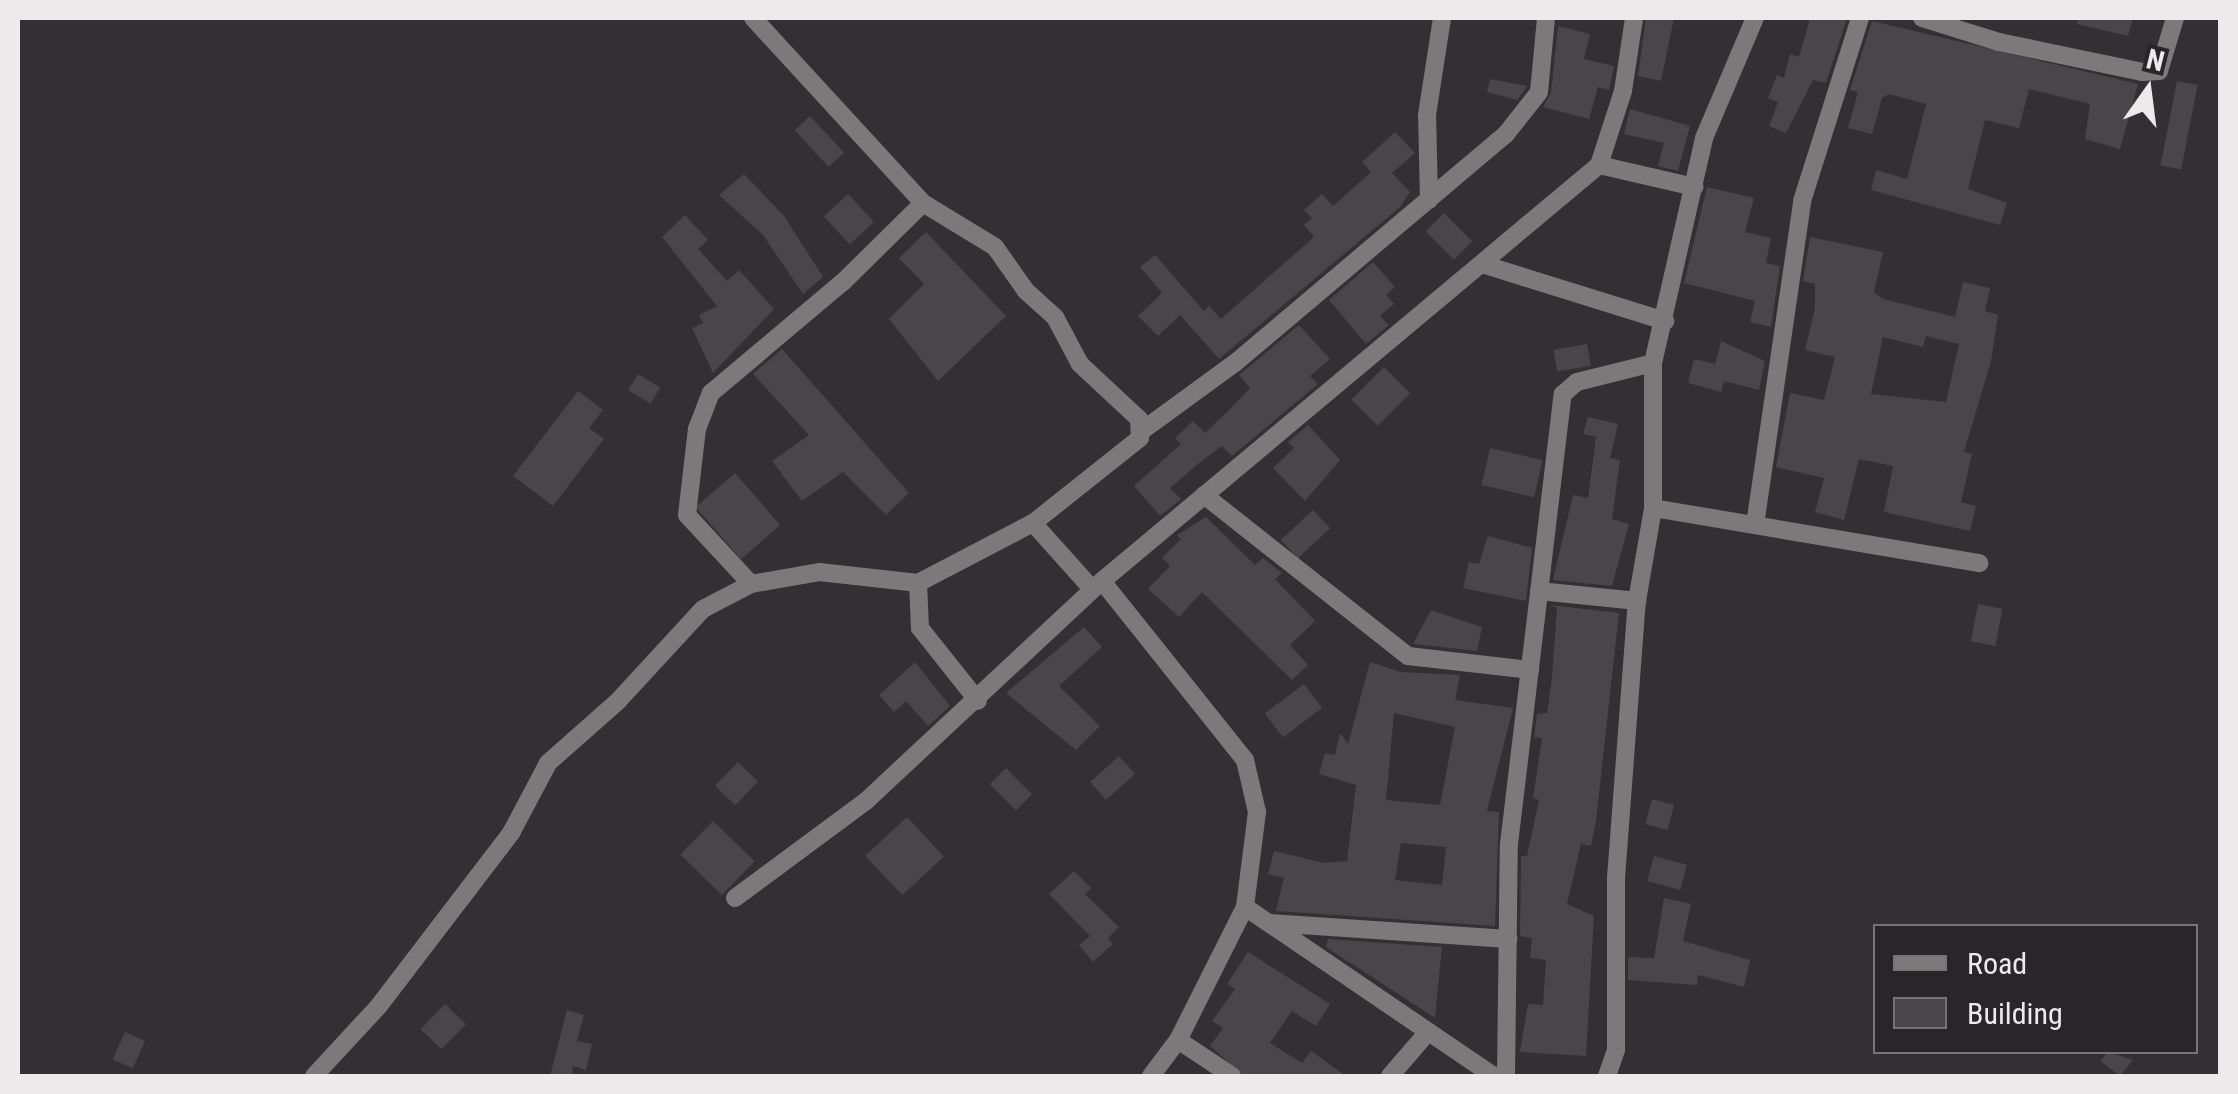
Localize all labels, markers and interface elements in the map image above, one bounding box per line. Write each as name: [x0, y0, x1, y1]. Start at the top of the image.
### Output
north arrow: [2098, 40, 2198, 140]
text: N: [2143, 42, 2168, 78]
legend: [1873, 924, 2198, 1054]
text: Road: [1967, 946, 2027, 981]
text: Building: [1967, 996, 2063, 1031]

